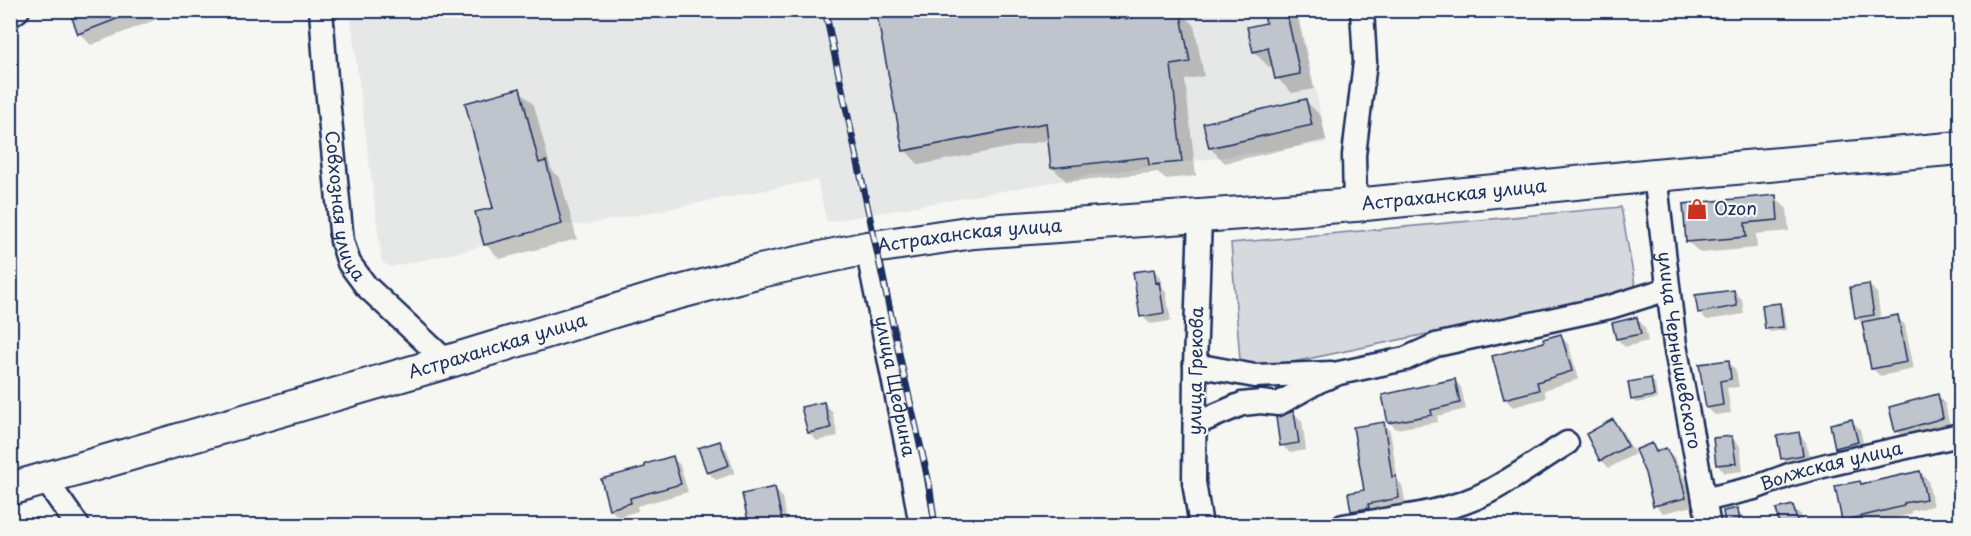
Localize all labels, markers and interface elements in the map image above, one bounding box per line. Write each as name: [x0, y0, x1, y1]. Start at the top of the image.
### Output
street label: Совхозная улица: [319, 129, 373, 287]
street label: Астраханская улица: [1360, 171, 1548, 216]
place label: Ozon: [1714, 194, 1757, 221]
shop icon: Ozon: [1685, 197, 1709, 221]
street label: Астраханская улица: [875, 211, 1063, 258]
street label: улица Чернышевского: [1652, 250, 1709, 451]
street label: Астраханская улица: [405, 305, 590, 385]
street label: улица Грекова: [1180, 306, 1209, 435]
street label: улица Щедрина: [869, 313, 924, 459]
street label: Волжская улица: [1756, 433, 1906, 497]

